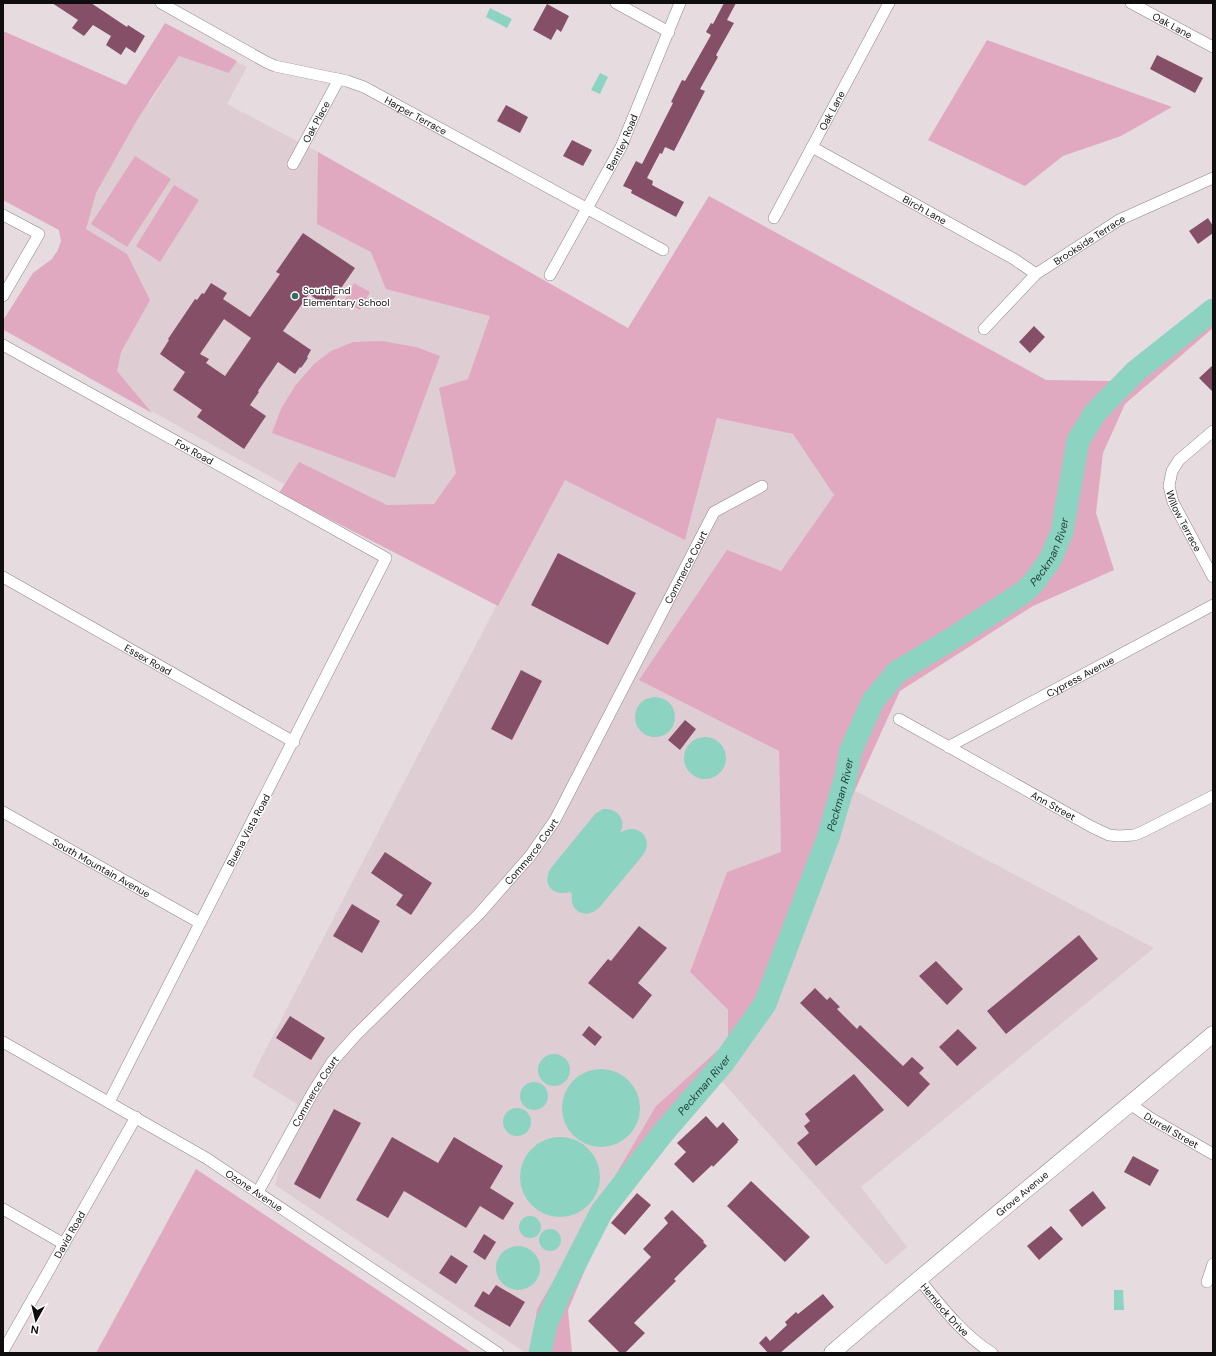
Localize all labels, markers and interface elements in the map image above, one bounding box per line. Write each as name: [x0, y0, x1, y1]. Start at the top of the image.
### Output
street label: Oak Lane: [1150, 10, 1195, 42]
street label: Oak Lane: [816, 88, 848, 133]
street label: Harper Terrace: [382, 94, 449, 138]
street label: Oak Place: [300, 98, 333, 145]
street label: Bentley Road: [603, 112, 641, 173]
street label: Birch Lane: [900, 193, 949, 228]
street label: Brookside Terrace: [1051, 212, 1127, 268]
place label: South End Elementary School: [303, 284, 390, 309]
marker: South End Elementary School: [290, 291, 300, 301]
street label: Fox Road: [173, 436, 216, 468]
street label: Willow Terrace: [1163, 489, 1204, 554]
water label: Peckman River: [1027, 516, 1072, 589]
street label: Commerce Court: [662, 528, 710, 606]
street label: Essex Road: [122, 641, 174, 678]
street label: Cypress Avenue: [1044, 653, 1117, 700]
water label: Peckman River: [823, 756, 856, 833]
street label: Ann Street: [1029, 788, 1078, 824]
street label: Buena Vista Road: [224, 792, 273, 869]
street label: Commerce Court: [502, 816, 561, 888]
street label: South Mountain Avenue: [50, 835, 153, 901]
water label: Peckman River: [674, 1051, 734, 1118]
street label: Commerce Court: [289, 1053, 342, 1129]
street label: Durrell Street: [1141, 1109, 1201, 1151]
street label: Ozone Avenue: [223, 1167, 286, 1215]
street label: Grove Avenue: [993, 1168, 1051, 1219]
street label: David Road: [51, 1209, 88, 1261]
street label: Hemlock Drive: [918, 1280, 972, 1339]
north arrow: [16, 1300, 56, 1340]
text: N: [30, 1322, 40, 1337]

